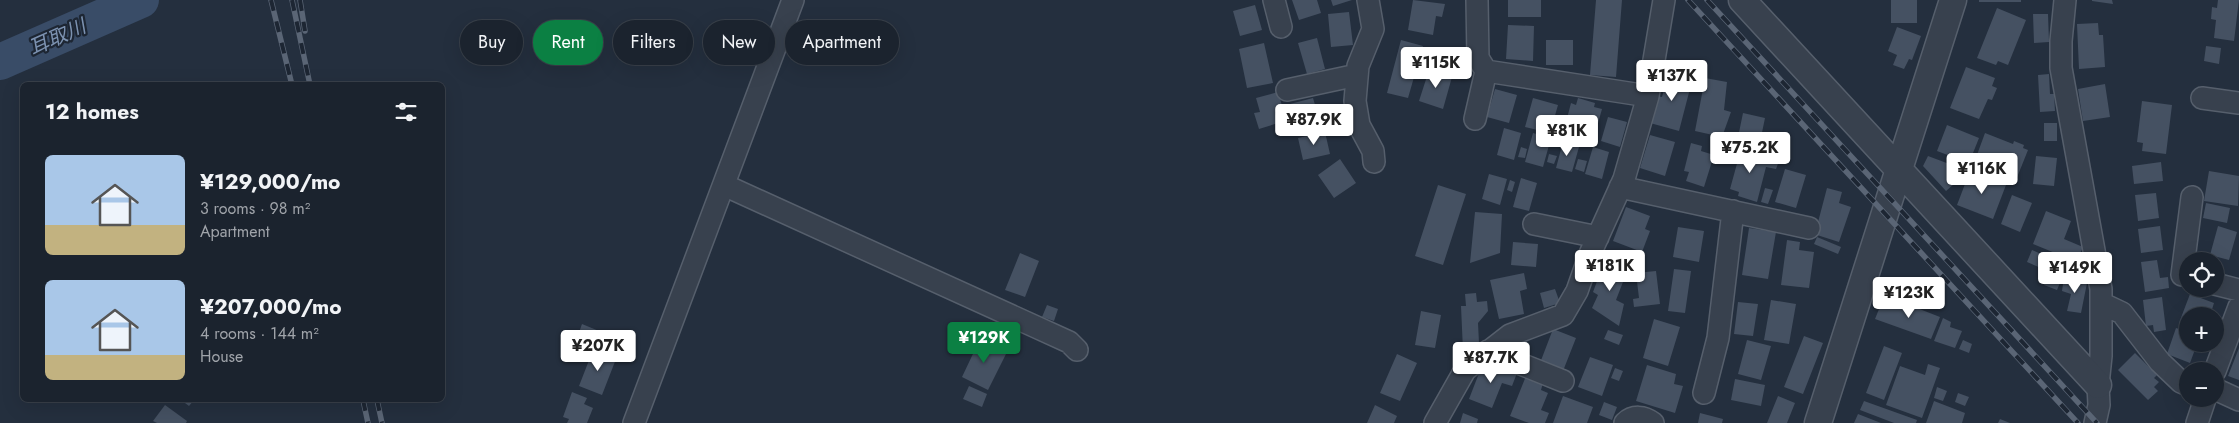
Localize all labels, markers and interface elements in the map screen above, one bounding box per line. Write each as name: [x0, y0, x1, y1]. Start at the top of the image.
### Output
water label: 耳取川: [24, 11, 92, 63]
chip: Buy: [460, 20, 523, 65]
chip: Rent: [533, 20, 603, 65]
chip: Filters: [613, 20, 693, 65]
chip: New: [703, 20, 775, 65]
chip: Apartment: [785, 20, 899, 65]
pin: ¥115K: [1401, 46, 1471, 89]
text: ¥115K: [1412, 51, 1460, 74]
pin: ¥137K: [1637, 59, 1707, 102]
text: ¥137K: [1647, 64, 1697, 87]
text: 12 homes: [45, 97, 139, 127]
icon: filters: [392, 98, 420, 126]
pin: ¥87.9K: [1273, 104, 1355, 146]
text: ¥87.9K: [1286, 108, 1342, 131]
pin: ¥81K: [1537, 114, 1597, 157]
text: ¥81K: [1547, 119, 1587, 142]
pin: ¥75.2K: [1709, 132, 1791, 174]
text: ¥75.2K: [1721, 136, 1779, 159]
pin: ¥116K: [1947, 152, 2017, 195]
text: ¥116K: [1958, 157, 2006, 180]
text: ¥129,000/mo: [200, 167, 341, 197]
icon: home: [85, 175, 145, 235]
text: 3 rooms · 98 m²: [200, 197, 310, 220]
text: Apartment: [200, 220, 270, 243]
pin: ¥181K: [1575, 250, 1645, 292]
pin: ¥149K: [2040, 252, 2110, 294]
map controls: [2179, 252, 2224, 407]
button: locate: [2179, 252, 2224, 297]
text: ¥181K: [1586, 254, 1634, 277]
text: ¥149K: [2049, 256, 2101, 279]
pin: ¥123K: [1874, 276, 1944, 319]
text: ¥123K: [1884, 281, 1934, 304]
text: ¥207,000/mo: [200, 292, 342, 322]
icon: home: [85, 300, 145, 360]
button: +: [2179, 307, 2224, 352]
text: 4 rooms · 144 m²: [200, 322, 319, 345]
pin: ¥129K: [949, 322, 1019, 364]
text: ¥129K: [958, 326, 1010, 349]
pin: ¥207K: [563, 330, 633, 372]
text: ¥207K: [572, 334, 624, 357]
pin: ¥87.7K: [1450, 342, 1532, 384]
text: House: [200, 345, 243, 368]
text: ¥87.7K: [1464, 346, 1518, 369]
button: −: [2179, 362, 2224, 407]

